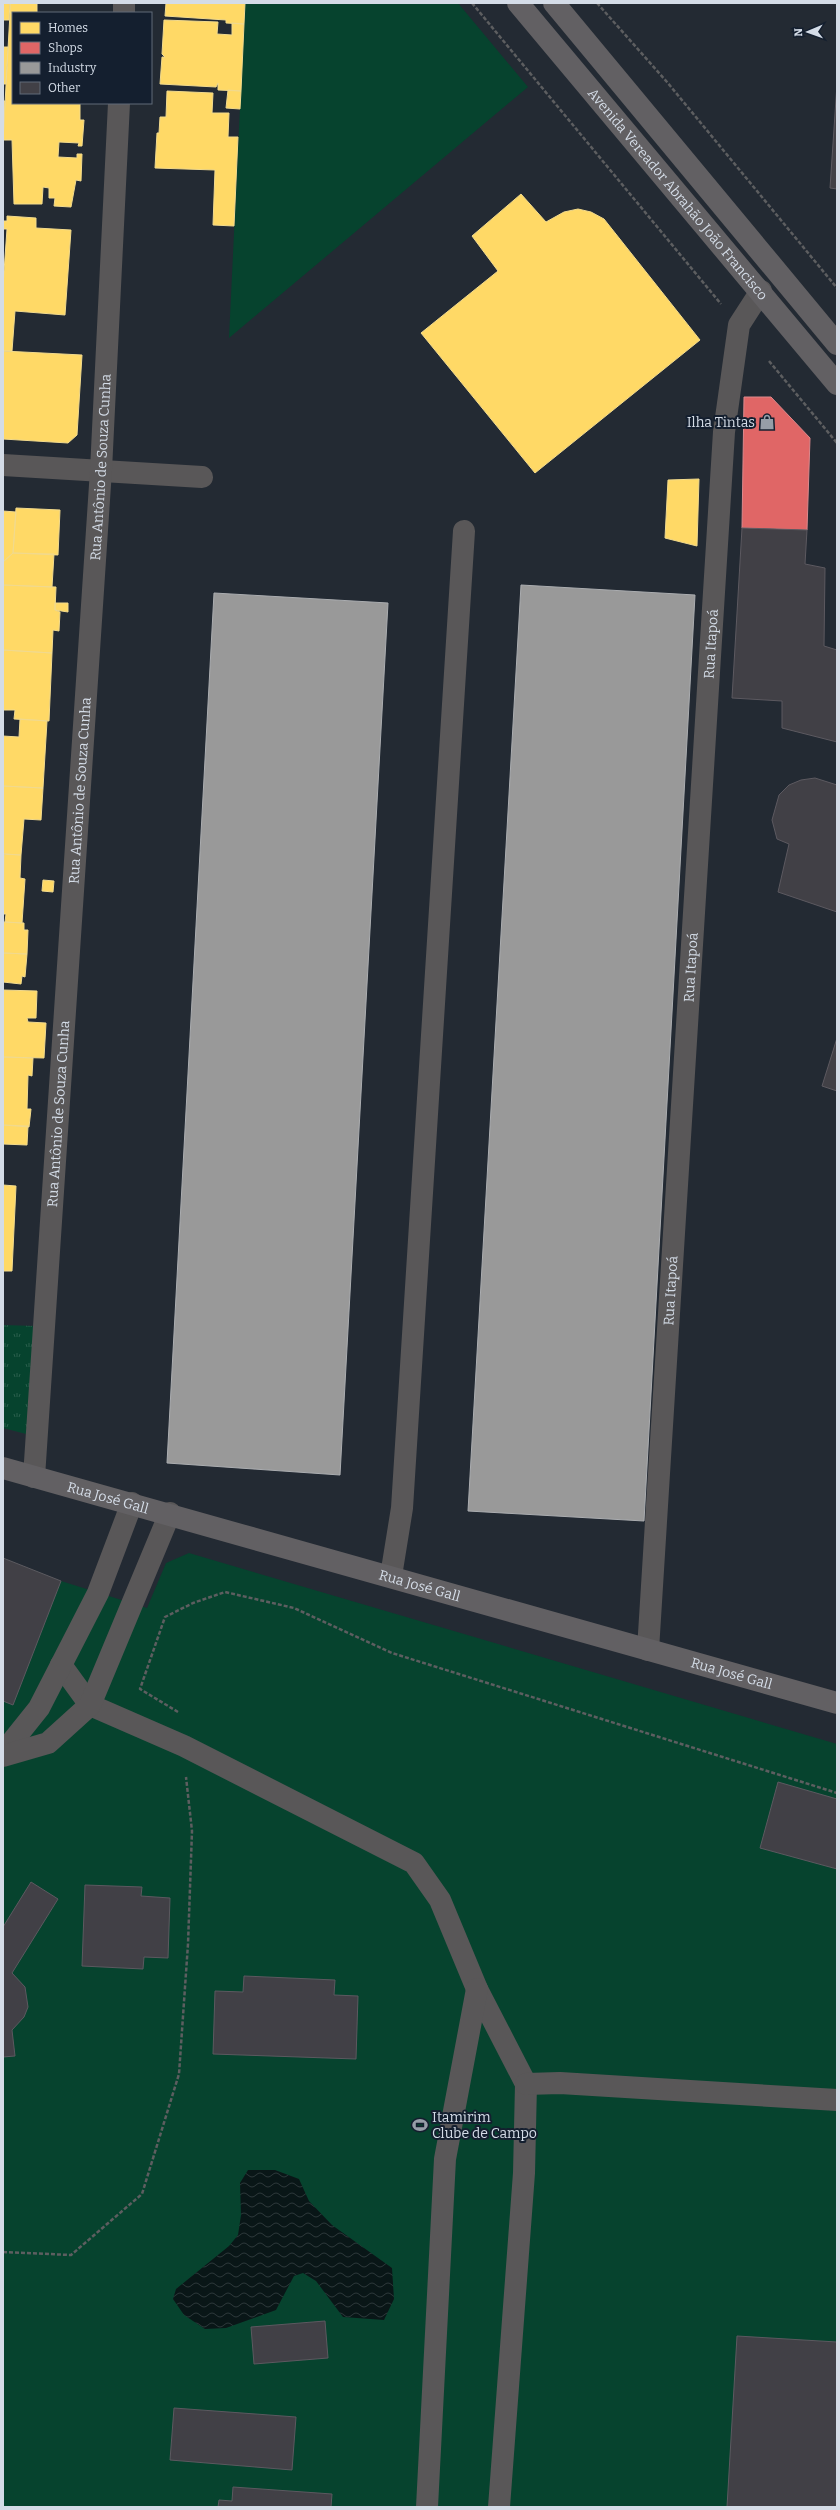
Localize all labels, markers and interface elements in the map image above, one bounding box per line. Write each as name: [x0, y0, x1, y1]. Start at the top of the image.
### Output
legend: [12, 12, 152, 104]
north arrow: [788, 12, 828, 52]
text: Homes: [48, 21, 88, 35]
text: N: [792, 27, 805, 37]
text: Shops: [48, 41, 83, 55]
text: Industry: [48, 61, 97, 75]
text: Other: [48, 81, 81, 95]
street label: Avenida Vereador Abrahão João Francisco: [584, 85, 771, 303]
street label: Rua Antônio de Souza Cunha: [86, 373, 114, 561]
shop icon: Ilha Tintas: [758, 413, 776, 431]
place label: Ilha Tintas: [687, 414, 755, 431]
street label: Rua Itapoá: [700, 608, 721, 679]
street label: Rua Antônio de Souza Cunha: [65, 696, 94, 884]
street label: Rua Itapoá: [680, 932, 701, 1003]
street label: Rua Antônio de Souza Cunha: [43, 1020, 73, 1208]
street label: Rua Itapoá: [660, 1255, 681, 1326]
street label: Rua José Gall: [65, 1478, 151, 1517]
street label: Rua José Gall: [377, 1566, 462, 1605]
street label: Rua José Gall: [689, 1654, 774, 1693]
place label: Itamirim Clube de Campo: [432, 2109, 537, 2142]
sports icon: Itamirim Clube de Campo: [411, 2116, 429, 2134]

